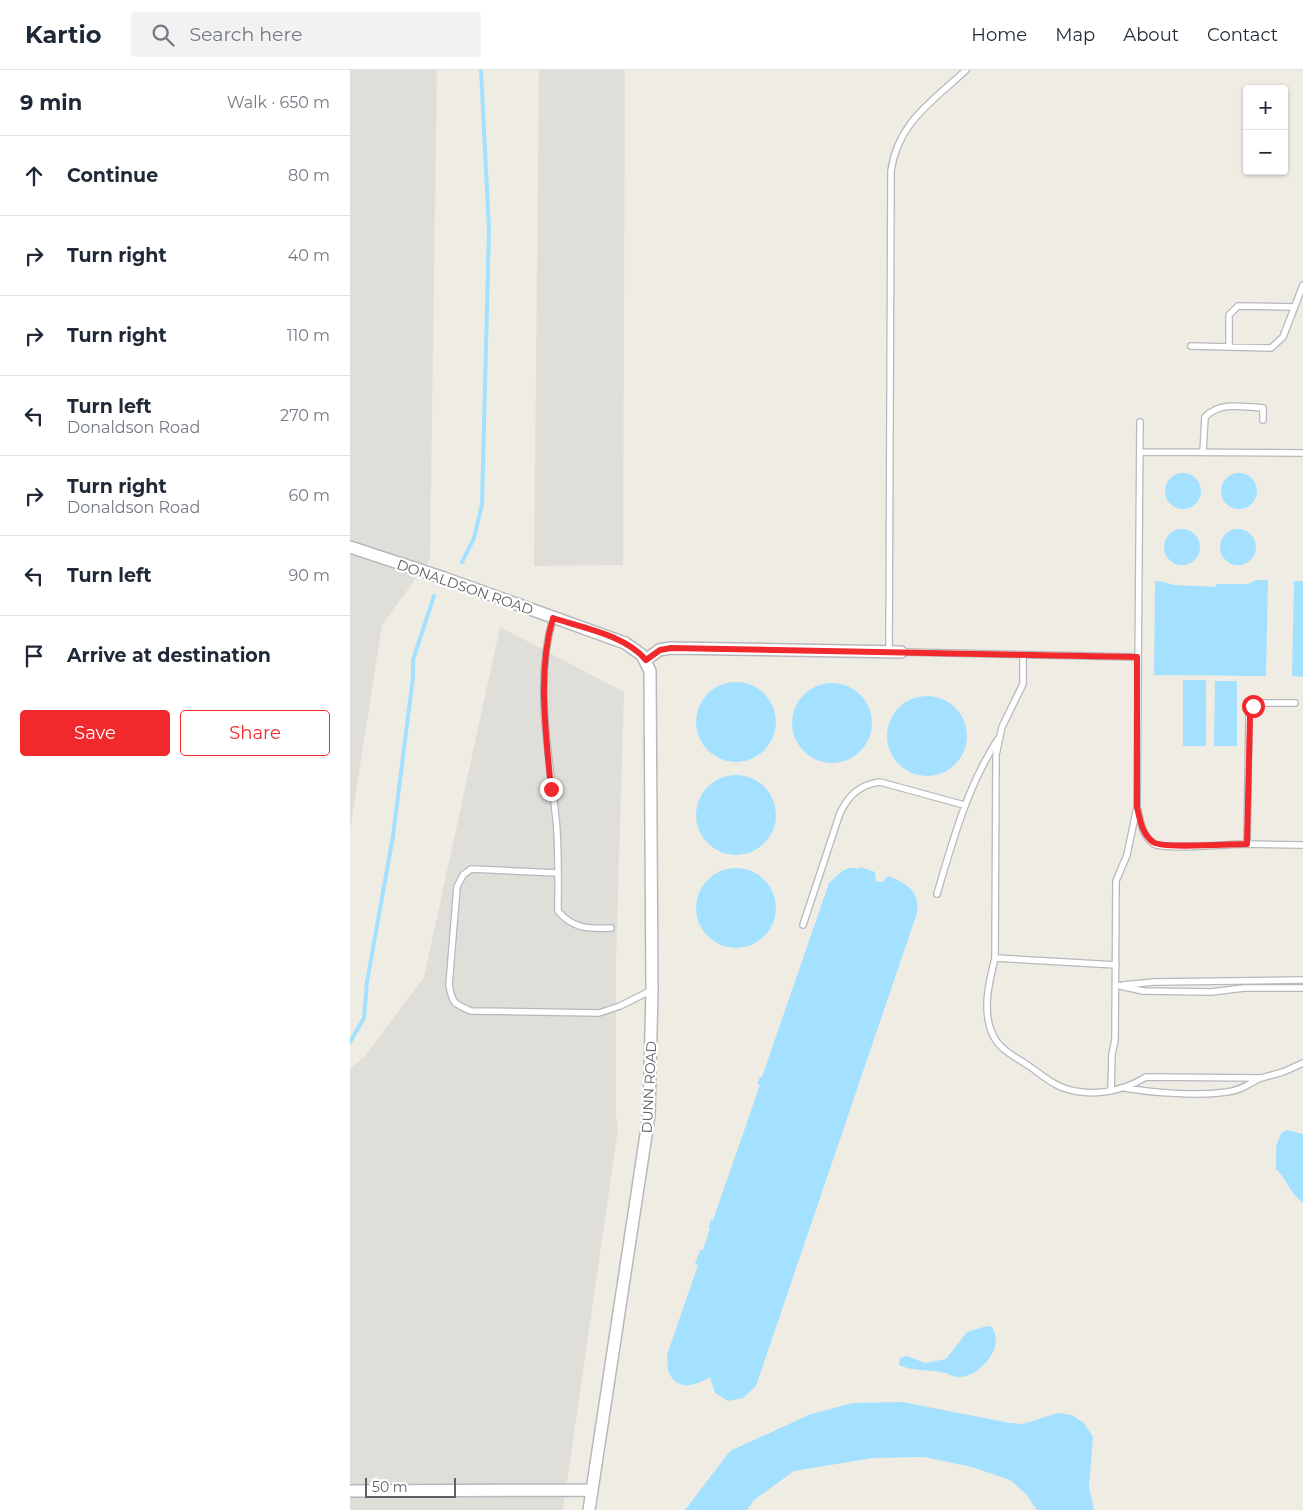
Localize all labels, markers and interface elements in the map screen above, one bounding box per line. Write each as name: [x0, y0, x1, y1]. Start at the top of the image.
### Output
search box: [131, 12, 481, 57]
text: Kartio: [25, 20, 101, 49]
icon: search: [149, 21, 177, 49]
text: Search here: [189, 23, 302, 46]
text: Home: [971, 24, 1027, 46]
text: Map: [1055, 24, 1095, 46]
text: About: [1123, 24, 1179, 46]
text: Contact: [1207, 24, 1278, 46]
map controls: [1243, 85, 1288, 175]
button: +: [1243, 85, 1288, 130]
text: 9 min: [20, 90, 82, 115]
text: Walk · 650 m: [227, 93, 330, 112]
button: −: [1243, 130, 1288, 175]
icon: ahead: [20, 162, 48, 190]
text: Continue: [67, 164, 158, 187]
text: 80 m: [288, 166, 330, 185]
icon: right: [20, 242, 48, 270]
text: Turn right: [67, 244, 167, 267]
text: 40 m: [288, 246, 330, 265]
icon: right: [20, 322, 48, 350]
text: Turn right: [67, 324, 167, 347]
text: 110 m: [287, 326, 330, 345]
text: Turn left: [67, 395, 152, 418]
icon: left: [20, 402, 48, 430]
text: 270 m: [280, 406, 330, 425]
text: Donaldson Road: [67, 418, 200, 437]
text: Turn right: [67, 475, 167, 498]
icon: right: [20, 482, 48, 510]
text: 60 m: [288, 486, 330, 505]
text: Donaldson Road: [67, 498, 200, 517]
street label: DONALDSON ROAD: [394, 555, 536, 619]
icon: left: [20, 562, 48, 590]
text: Turn left: [67, 564, 152, 587]
text: 90 m: [288, 566, 330, 585]
icon: arrive: [20, 642, 48, 670]
text: Arrive at destination: [67, 644, 271, 667]
route start: [1242, 695, 1265, 718]
button: Save: [20, 710, 170, 756]
button: Share: [180, 710, 330, 756]
route end: [540, 778, 563, 801]
street label: DUNN ROAD: [638, 1040, 660, 1134]
scale bar: [365, 1475, 456, 1498]
text: 50 m: [372, 1478, 408, 1496]

